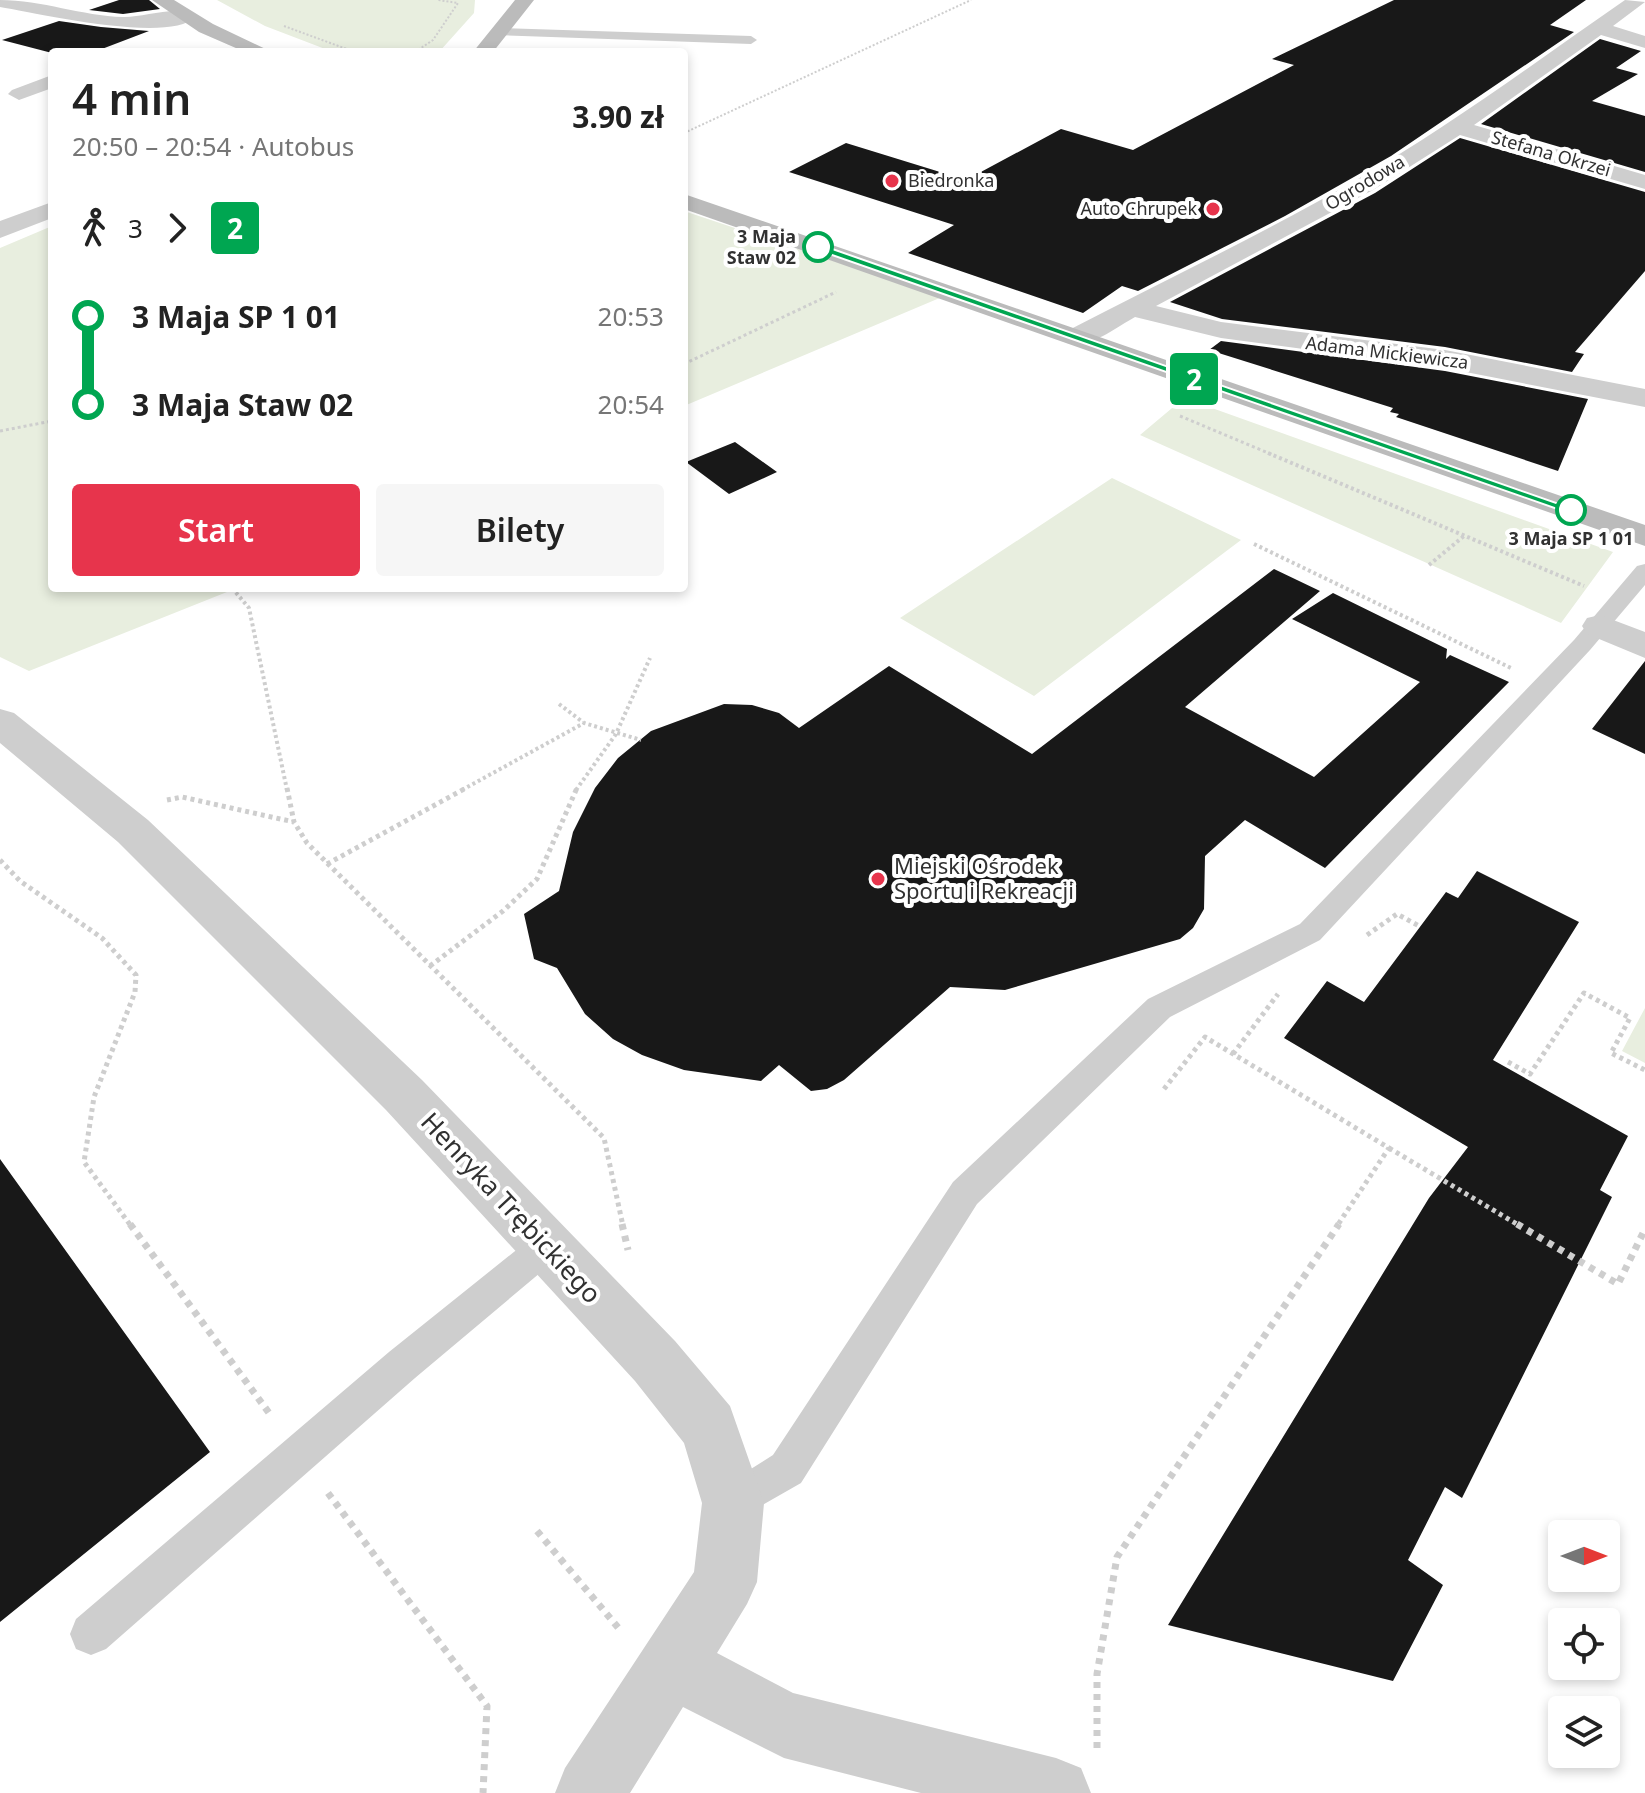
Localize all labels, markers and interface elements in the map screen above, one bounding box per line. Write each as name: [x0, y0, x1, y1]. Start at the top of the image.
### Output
text: 4 min: [72, 68, 191, 128]
text: 3.90 zł: [572, 96, 664, 137]
street label: Stefana Okrzei: [1489, 125, 1614, 182]
text: 20:50 – 20:54 · Autobus: [72, 128, 354, 164]
street label: Ogrodowa: [1320, 149, 1409, 215]
place label: Biedronka: [908, 168, 994, 192]
marker: Biedronka: [883, 172, 901, 190]
place label: Auto Chrupek: [1080, 196, 1197, 220]
marker: Auto Chrupek: [1204, 200, 1222, 218]
icon: walk: [72, 206, 116, 250]
icon: forward: [155, 206, 199, 250]
text: 2: [227, 209, 243, 247]
text: 3: [128, 210, 143, 246]
place label: 3 Maja Staw 02: [727, 224, 796, 269]
marker: 3 Maja Staw 02: [803, 232, 833, 262]
text: 3 Maja SP 1 01: [132, 296, 340, 337]
text: 20:53: [598, 298, 664, 334]
street label: Adama Mickiewicza: [1304, 330, 1470, 374]
line badge: 2: [1168, 353, 1220, 405]
text: 2: [1186, 360, 1202, 398]
text: 3 Maja Staw 02: [132, 384, 353, 425]
text: 20:54: [598, 386, 664, 422]
button: Start: [72, 484, 360, 576]
button: Bilety: [376, 484, 664, 576]
marker: 3 Maja SP 1 01: [1556, 495, 1586, 525]
place label: 3 Maja SP 1 01: [1509, 526, 1633, 550]
place label: Miejski Ośrodek Sportu i Rekreacji: [894, 850, 1074, 905]
marker: Miejski Ośrodek Sportu i Rekreacji: [869, 870, 887, 888]
street label: Henryka Trębickiego: [414, 1104, 610, 1311]
north arrow: [1548, 1520, 1620, 1592]
map controls: [1548, 1520, 1620, 1768]
button: locate: [1548, 1608, 1620, 1680]
button: layers: [1548, 1696, 1620, 1768]

